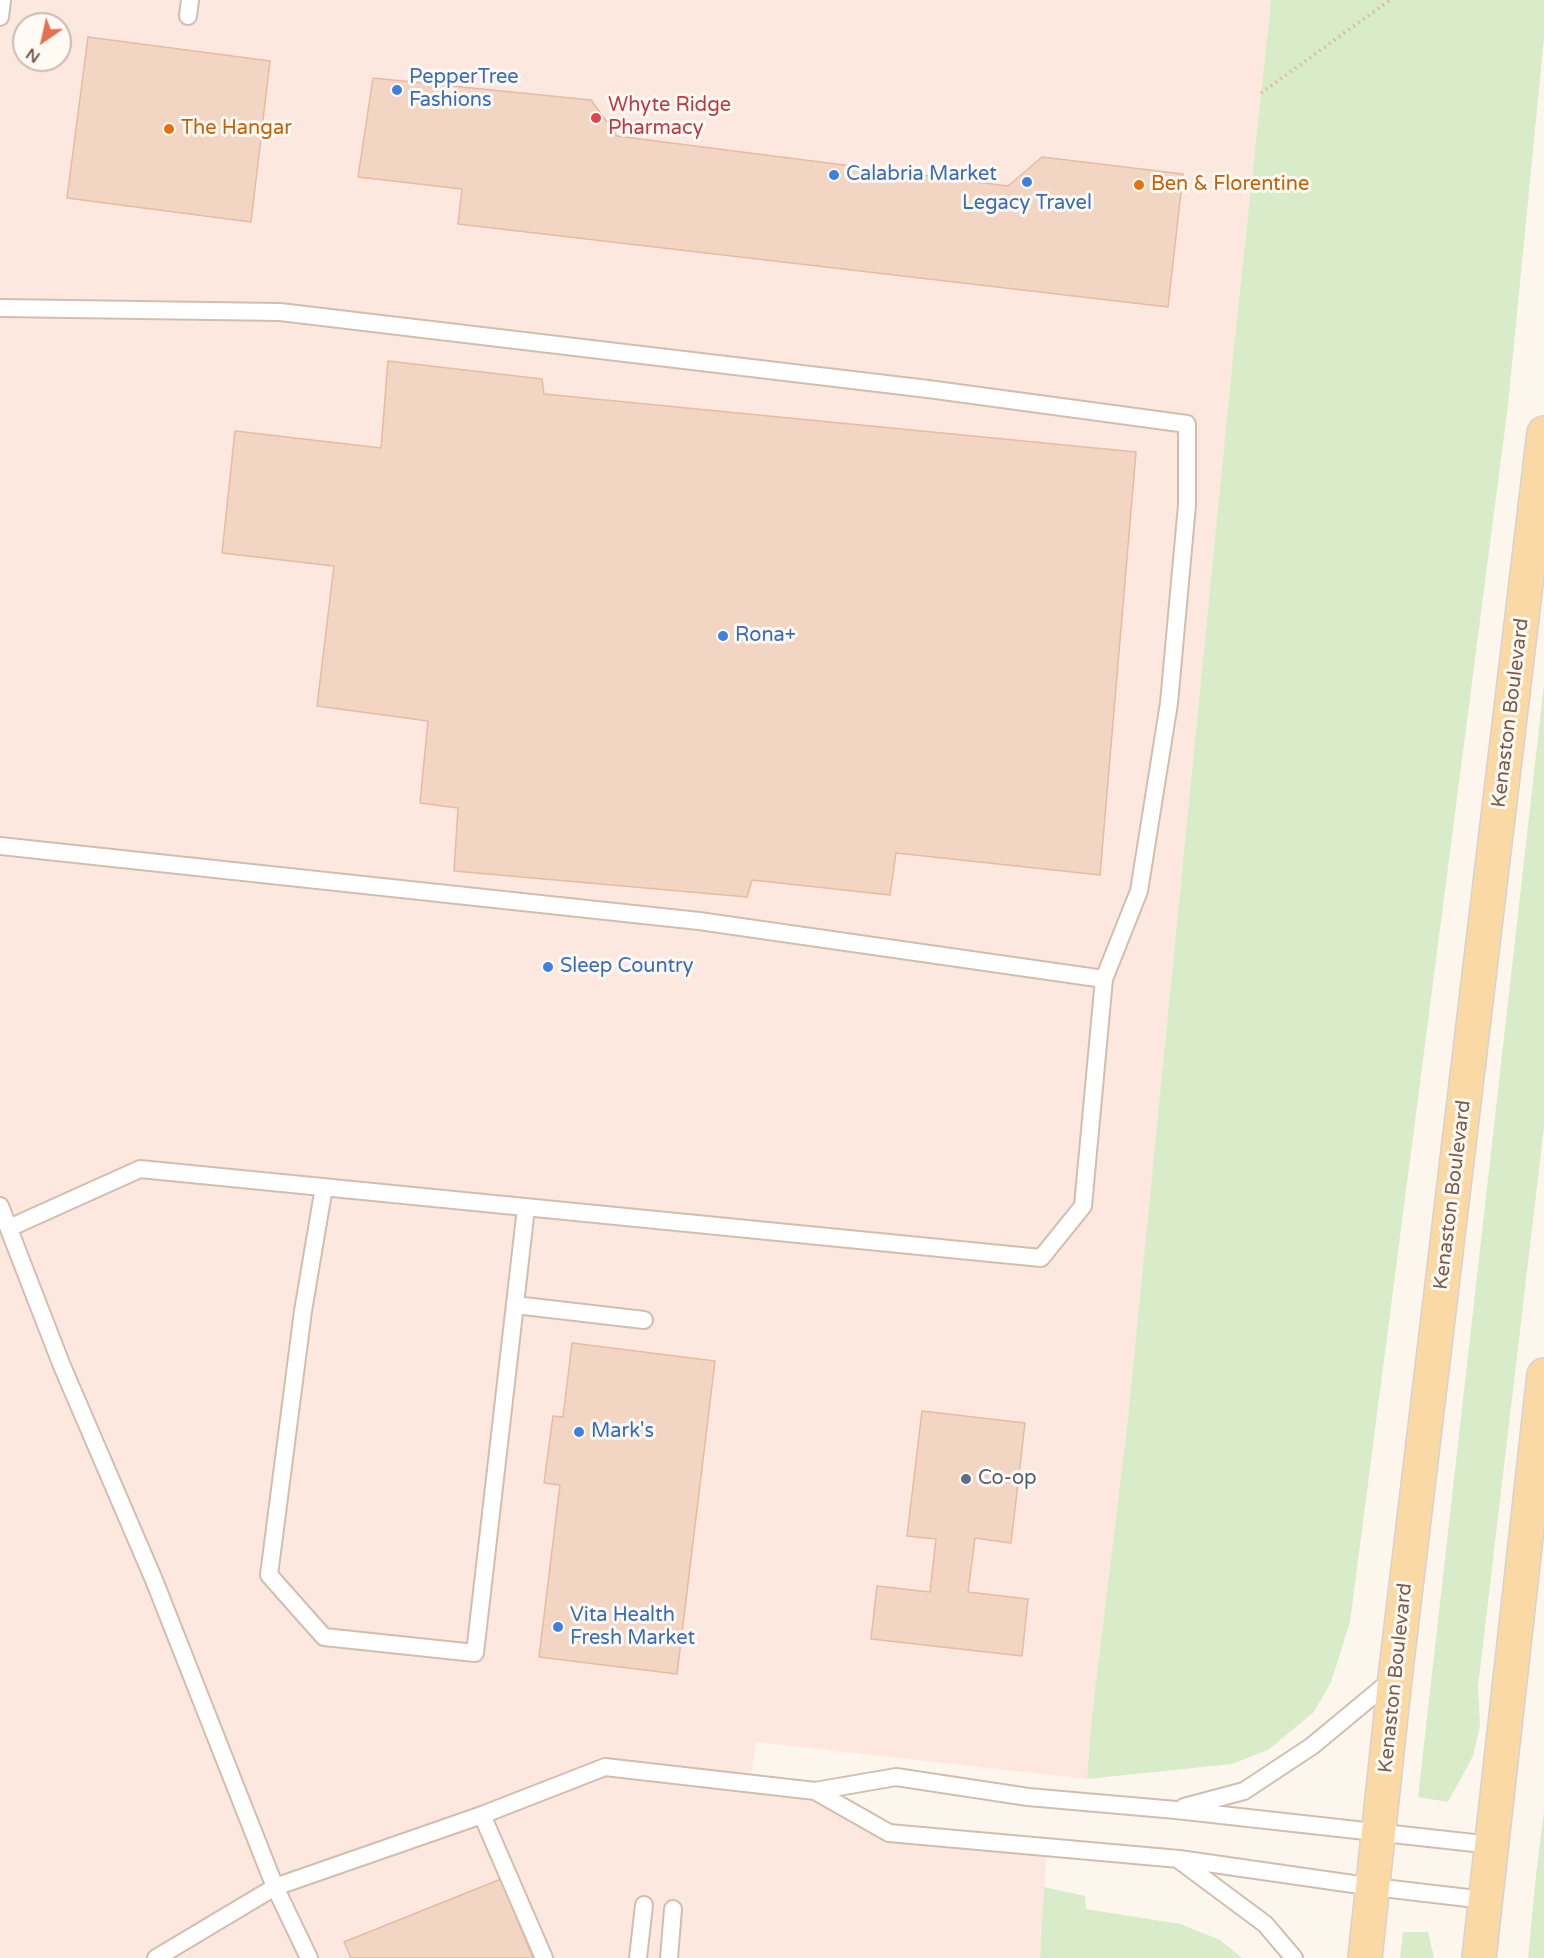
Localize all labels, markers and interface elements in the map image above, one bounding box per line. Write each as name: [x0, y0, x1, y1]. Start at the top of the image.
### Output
north arrow: [12, 12, 72, 72]
text: N: [22, 43, 44, 67]
place label: PepperTree Fashions: [409, 66, 519, 113]
marker: PepperTree Fashions: [390, 83, 404, 97]
place label: Whyte Ridge Pharmacy: [608, 94, 731, 141]
marker: Whyte Ridge Pharmacy: [589, 111, 603, 125]
place label: The Hangar: [181, 117, 292, 141]
marker: The Hangar: [162, 122, 176, 136]
place label: Calabria Market: [846, 163, 997, 187]
marker: Calabria Market: [827, 168, 841, 182]
place label: Ben & Florentine: [1151, 173, 1309, 197]
marker: Legacy Travel: [1020, 175, 1034, 189]
marker: Ben & Florentine: [1132, 178, 1146, 192]
place label: Legacy Travel: [962, 192, 1092, 216]
street label: Kenaston Boulevard: [1487, 617, 1535, 809]
place label: Rona+: [735, 624, 796, 648]
marker: Rona+: [716, 629, 730, 643]
place label: Sleep Country: [560, 955, 693, 979]
marker: Sleep Country: [541, 960, 555, 974]
street label: Kenaston Boulevard: [1429, 1099, 1477, 1291]
place label: Mark's: [591, 1420, 654, 1444]
marker: Mark's: [572, 1425, 586, 1439]
place label: Co-op: [978, 1467, 1037, 1491]
marker: Co-op: [959, 1472, 973, 1486]
street label: Kenaston Boulevard: [1374, 1582, 1418, 1774]
place label: Vita Health Fresh Market: [570, 1604, 695, 1651]
marker: Vita Health Fresh Market: [551, 1620, 565, 1634]

